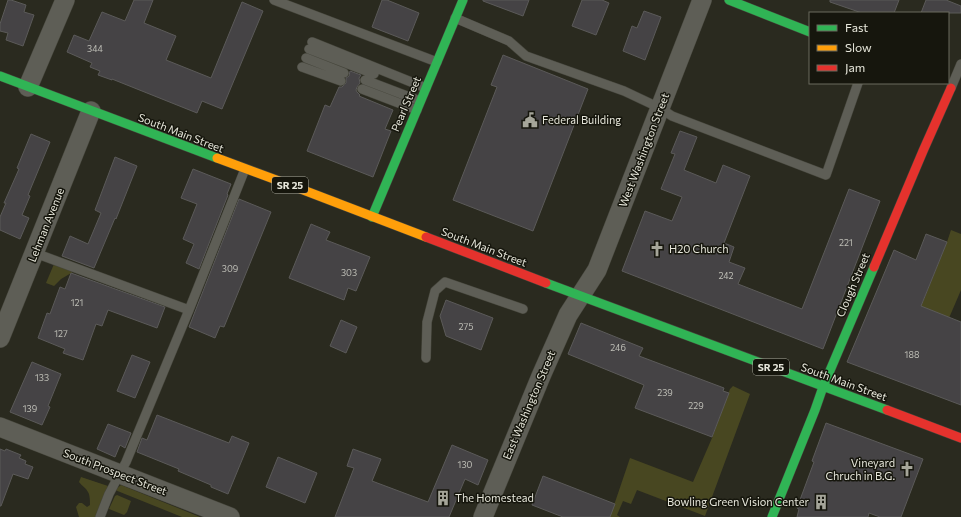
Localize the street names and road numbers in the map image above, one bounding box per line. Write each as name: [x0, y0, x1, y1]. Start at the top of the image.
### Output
street label: Pearl Street: [388, 74, 423, 133]
street label: West Washington Street: [616, 90, 671, 209]
street label: South Main Street: [137, 110, 226, 155]
road number: SR 25: [272, 177, 308, 193]
street label: Lehman Avenue: [25, 186, 66, 264]
street label: South Main Street: [440, 224, 529, 269]
street label: Clough Street: [833, 250, 872, 319]
street label: East Washington Street: [500, 348, 558, 461]
road number: SR 25: [753, 359, 789, 375]
street label: South Main Street: [799, 360, 889, 403]
street label: South Prospect Street: [61, 446, 169, 498]

